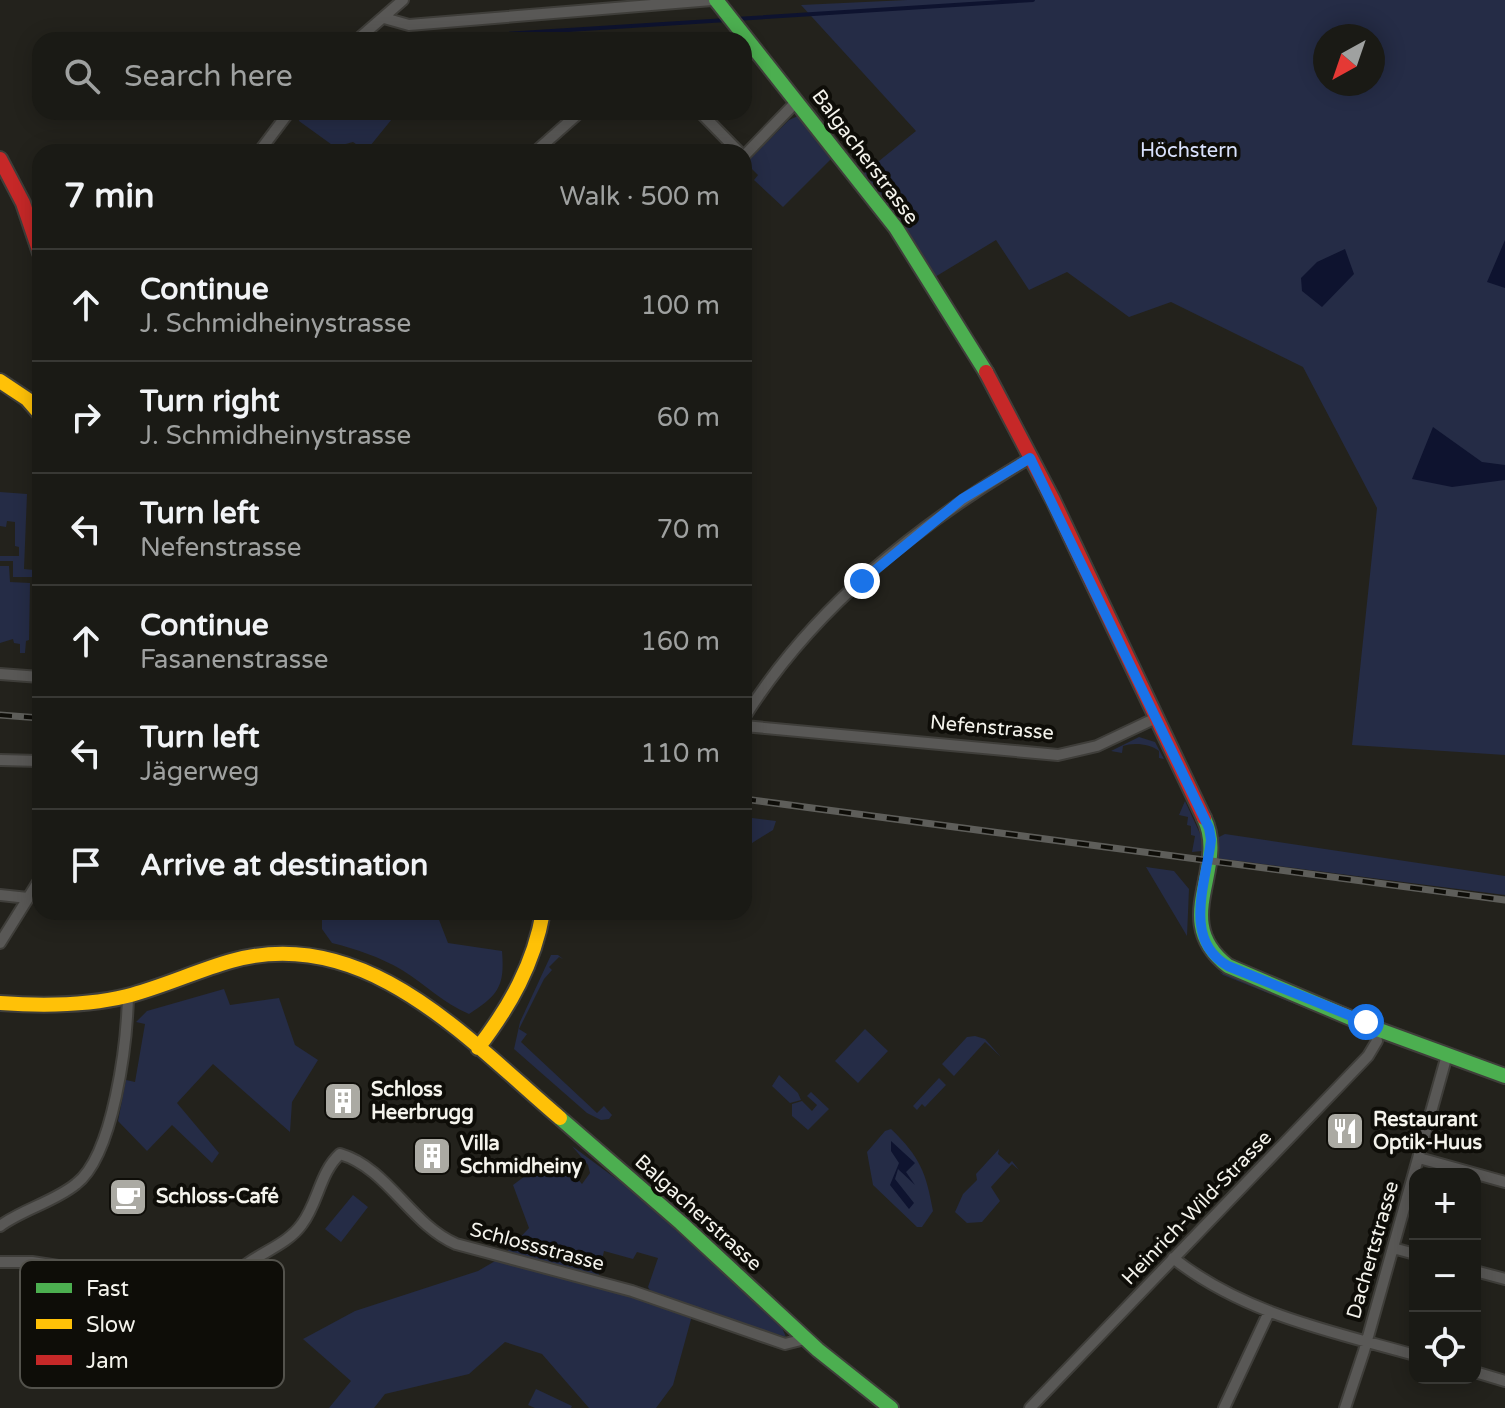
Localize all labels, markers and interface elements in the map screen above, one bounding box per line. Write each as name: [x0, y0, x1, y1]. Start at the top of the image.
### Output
north arrow: [1313, 24, 1385, 96]
search box: [32, 32, 752, 120]
icon: search: [60, 54, 104, 98]
text: Search here: [124, 58, 293, 95]
street label: Balgacherstrasse: [807, 85, 923, 229]
park label: Höchstern: [1140, 139, 1238, 163]
text: 7 min: [64, 176, 155, 217]
text: Walk · 500 m: [560, 181, 720, 212]
text: Continue: [140, 271, 269, 308]
icon: ahead: [64, 283, 108, 327]
text: 100 m: [640, 290, 720, 321]
text: J. Schmidheinystrasse: [140, 308, 411, 339]
text: Turn right: [140, 383, 280, 420]
icon: right: [64, 395, 108, 439]
text: 60 m: [657, 402, 720, 433]
text: J. Schmidheinystrasse: [140, 420, 411, 451]
text: Turn left: [140, 495, 259, 532]
icon: left: [64, 507, 108, 551]
text: 70 m: [657, 514, 720, 545]
text: Nefenstrasse: [140, 532, 302, 563]
route end: [844, 563, 880, 599]
text: Continue: [140, 607, 269, 644]
icon: ahead: [64, 619, 108, 663]
text: 160 m: [640, 626, 720, 657]
text: Fasanenstrasse: [140, 644, 328, 675]
street label: Nefenstrasse: [929, 711, 1055, 745]
text: Turn left: [140, 719, 259, 756]
icon: left: [64, 731, 108, 775]
text: 110 m: [640, 738, 720, 769]
text: Jägerweg: [140, 756, 259, 787]
icon: arrive: [64, 843, 108, 887]
text: Arrive at destination: [140, 847, 428, 884]
route start: [1348, 1004, 1384, 1040]
place label: Schloss Heerbrugg: [371, 1078, 474, 1125]
building icon: Schloss Heerbrugg: [322, 1080, 364, 1122]
place label: Restaurant Optik-Huus: [1373, 1108, 1482, 1155]
restaurant icon: Restaurant Optik-Huus: [1324, 1110, 1366, 1152]
street label: Heinrich-Wild-Strasse: [1117, 1126, 1277, 1290]
place label: Villa Schmidheiny: [460, 1132, 583, 1179]
building icon: Villa Schmidheiny: [411, 1135, 453, 1177]
street label: Balgacherstrasse: [630, 1150, 766, 1276]
map controls: [1409, 1168, 1481, 1384]
button: +: [1409, 1168, 1481, 1240]
cafe icon: Schloss-Café: [107, 1176, 149, 1218]
street label: Dachertstrasse: [1342, 1178, 1404, 1322]
place label: Schloss-Café: [156, 1185, 279, 1209]
street label: Schlossstrasse: [467, 1218, 607, 1276]
button: −: [1409, 1240, 1481, 1312]
legend: [20, 1260, 284, 1388]
text: Fast: [86, 1276, 129, 1302]
text: Slow: [86, 1312, 136, 1338]
button: locate: [1409, 1312, 1481, 1384]
text: Jam: [86, 1348, 129, 1374]

